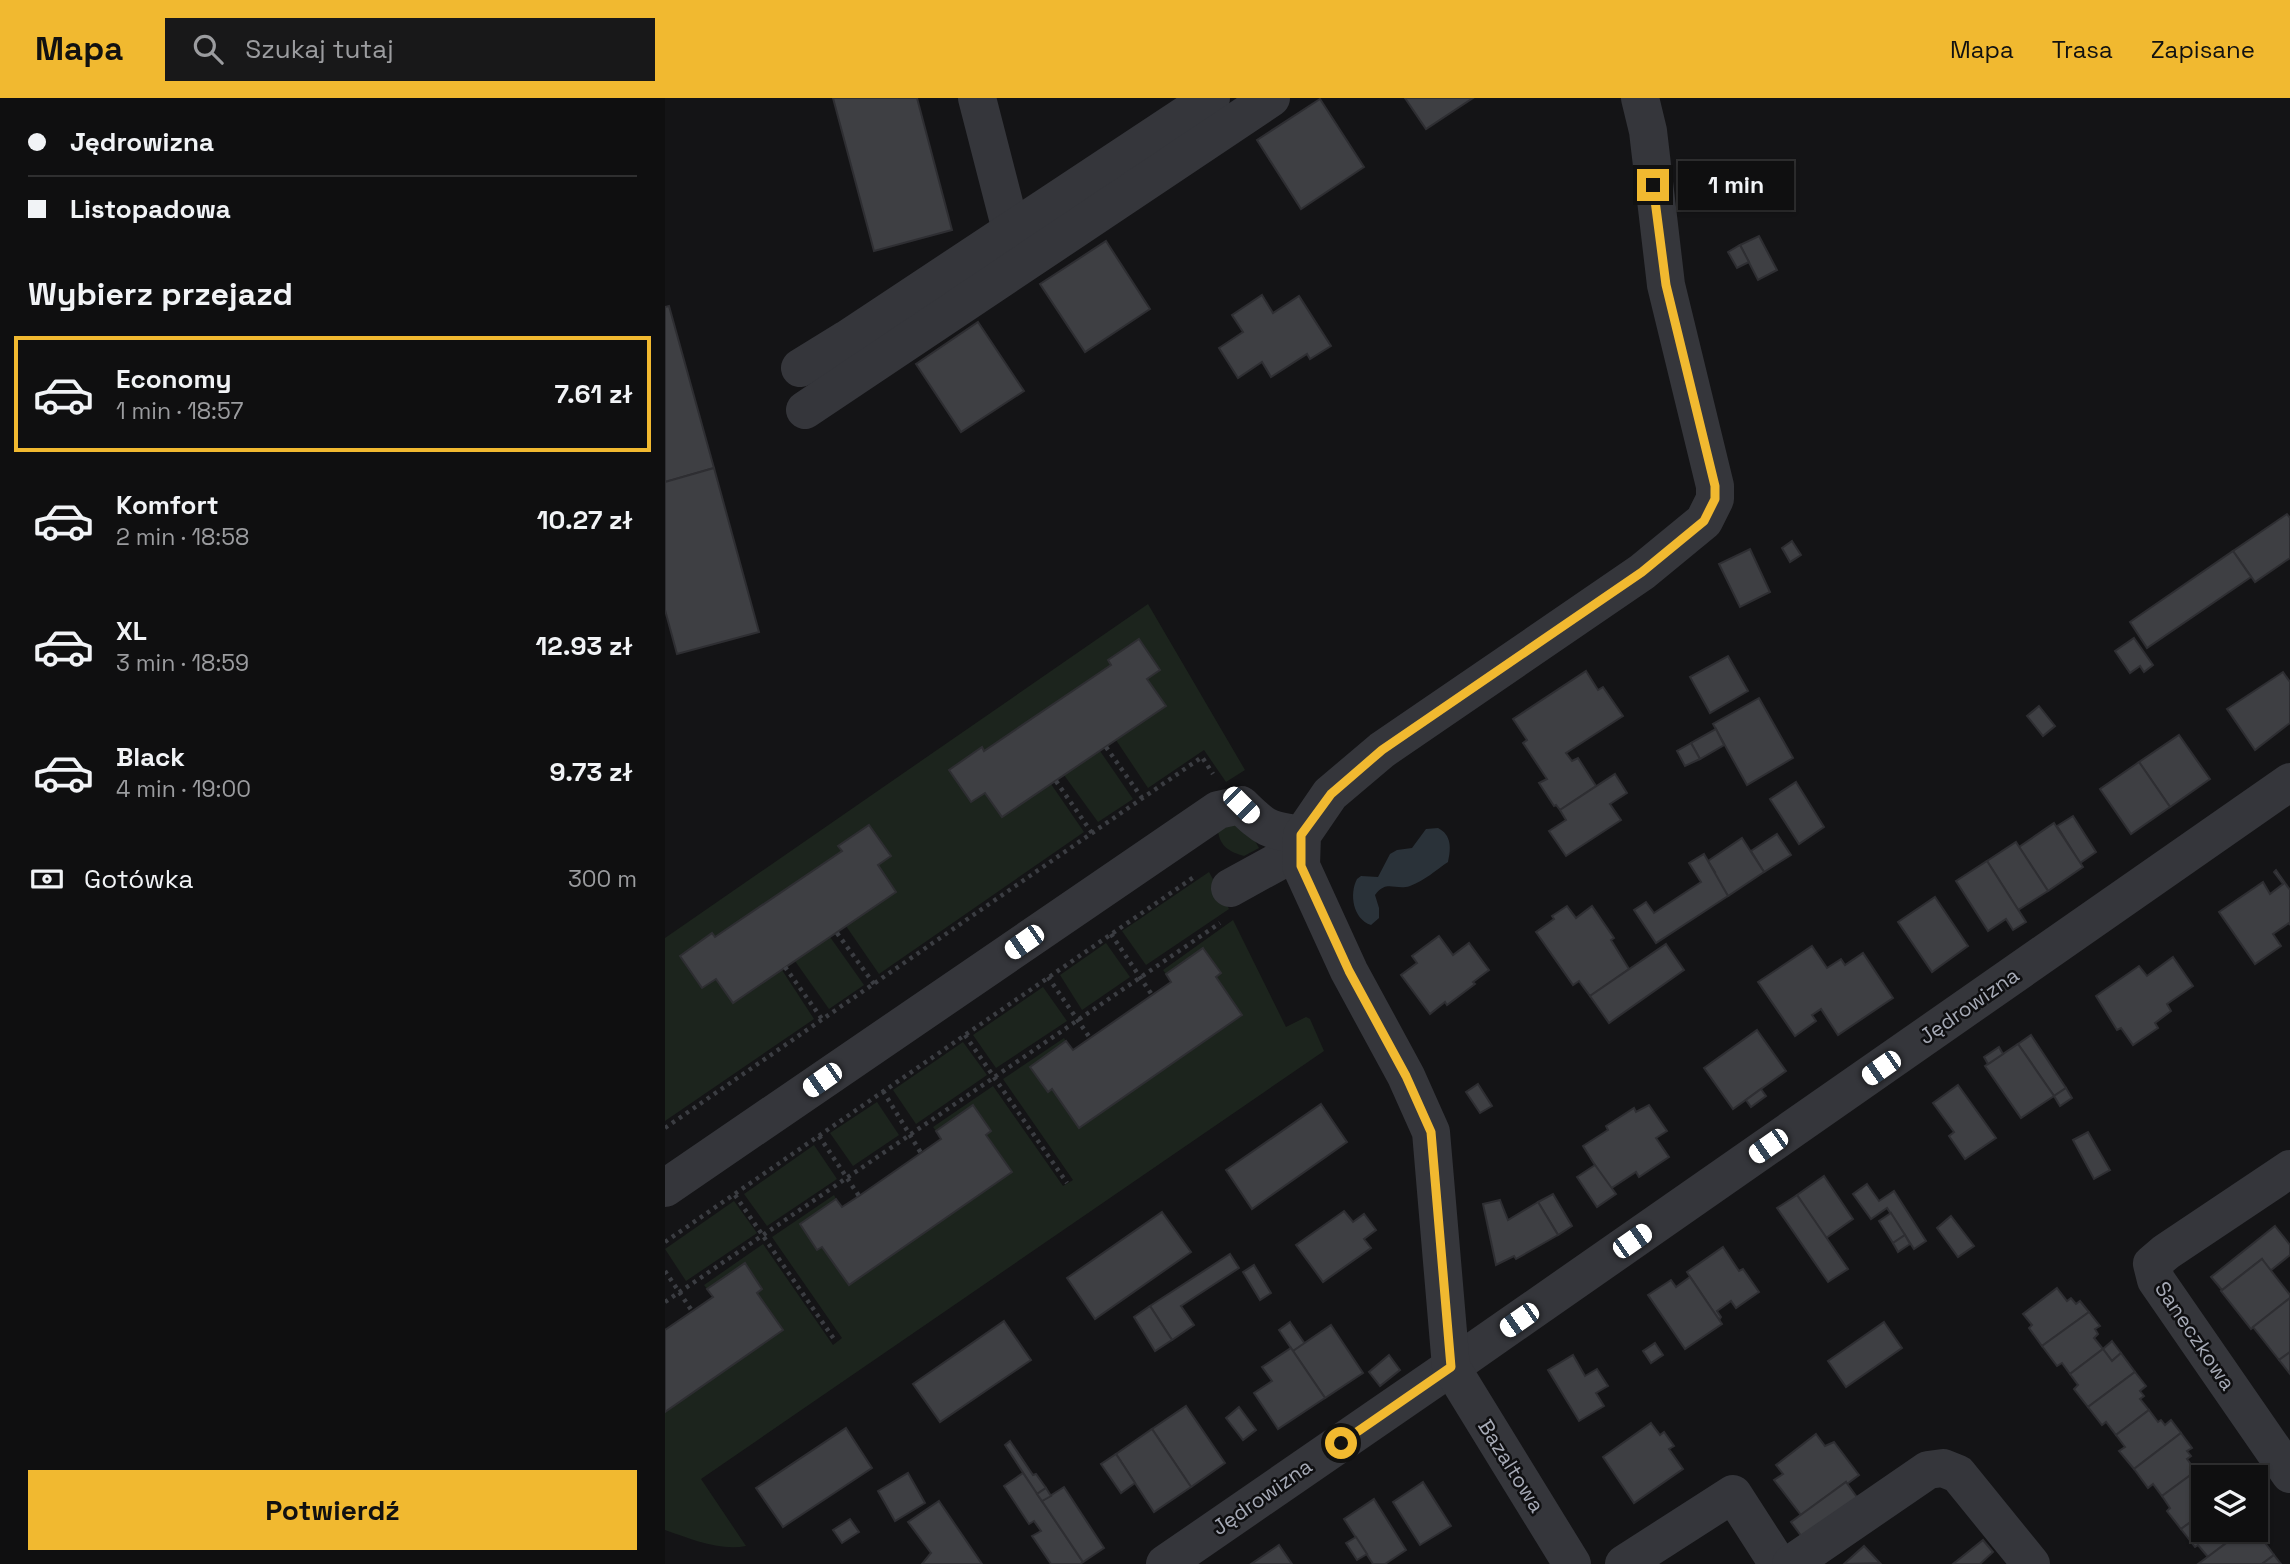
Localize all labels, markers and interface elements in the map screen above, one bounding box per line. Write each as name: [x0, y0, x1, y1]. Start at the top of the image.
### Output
search box: [165, 18, 655, 81]
text: Mapa: [35, 28, 123, 70]
icon: search: [189, 30, 227, 68]
text: Szukaj tutaj: [245, 32, 394, 66]
text: Mapa: [1950, 34, 2014, 65]
text: Trasa: [2052, 34, 2113, 65]
text: Zapisane: [2151, 34, 2255, 65]
text: Jędrowizna: [70, 125, 214, 159]
callout: 1 min: [1677, 160, 1793, 210]
route end: [1637, 169, 1669, 201]
text: 1 min: [1708, 170, 1764, 200]
text: Listopadowa: [70, 192, 231, 226]
text: Wybierz przejazd: [28, 274, 293, 314]
text: Economy: [116, 362, 232, 396]
icon: car: [32, 363, 95, 426]
text: 7.61 zł: [554, 377, 633, 411]
text: 1 min · 18:57: [116, 396, 243, 426]
text: Komfort: [116, 488, 219, 522]
icon: car: [32, 489, 95, 552]
text: 10.27 zł: [537, 503, 633, 537]
text: 2 min · 18:58: [116, 522, 249, 552]
text: XL: [116, 614, 147, 648]
icon: car: [32, 615, 95, 678]
text: 12.93 zł: [536, 629, 633, 663]
text: 3 min · 18:59: [116, 648, 249, 678]
text: Black: [116, 740, 185, 774]
icon: car: [32, 741, 95, 804]
text: 9.73 zł: [549, 755, 633, 789]
text: 4 min · 19:00: [116, 774, 251, 804]
car: [1219, 783, 1264, 827]
icon: cash: [28, 860, 66, 898]
text: Gotówka: [84, 862, 194, 896]
text: 300 m: [568, 864, 637, 894]
car: [1001, 921, 1048, 963]
street label: Jędrowizna: [1913, 961, 2024, 1050]
car: [1858, 1047, 1905, 1089]
car: [799, 1059, 846, 1101]
car: [1745, 1125, 1792, 1167]
car: [1609, 1220, 1656, 1262]
street label: Saneczkowa: [2149, 1276, 2242, 1395]
car: [1496, 1299, 1543, 1341]
street label: Bazaltowa: [1472, 1414, 1551, 1517]
route start: [1325, 1427, 1357, 1459]
street label: Jędrowizna: [1206, 1452, 1317, 1541]
map controls: [2191, 1465, 2268, 1542]
button: layers: [2191, 1465, 2268, 1542]
button: Potwierdź: [28, 1470, 637, 1550]

